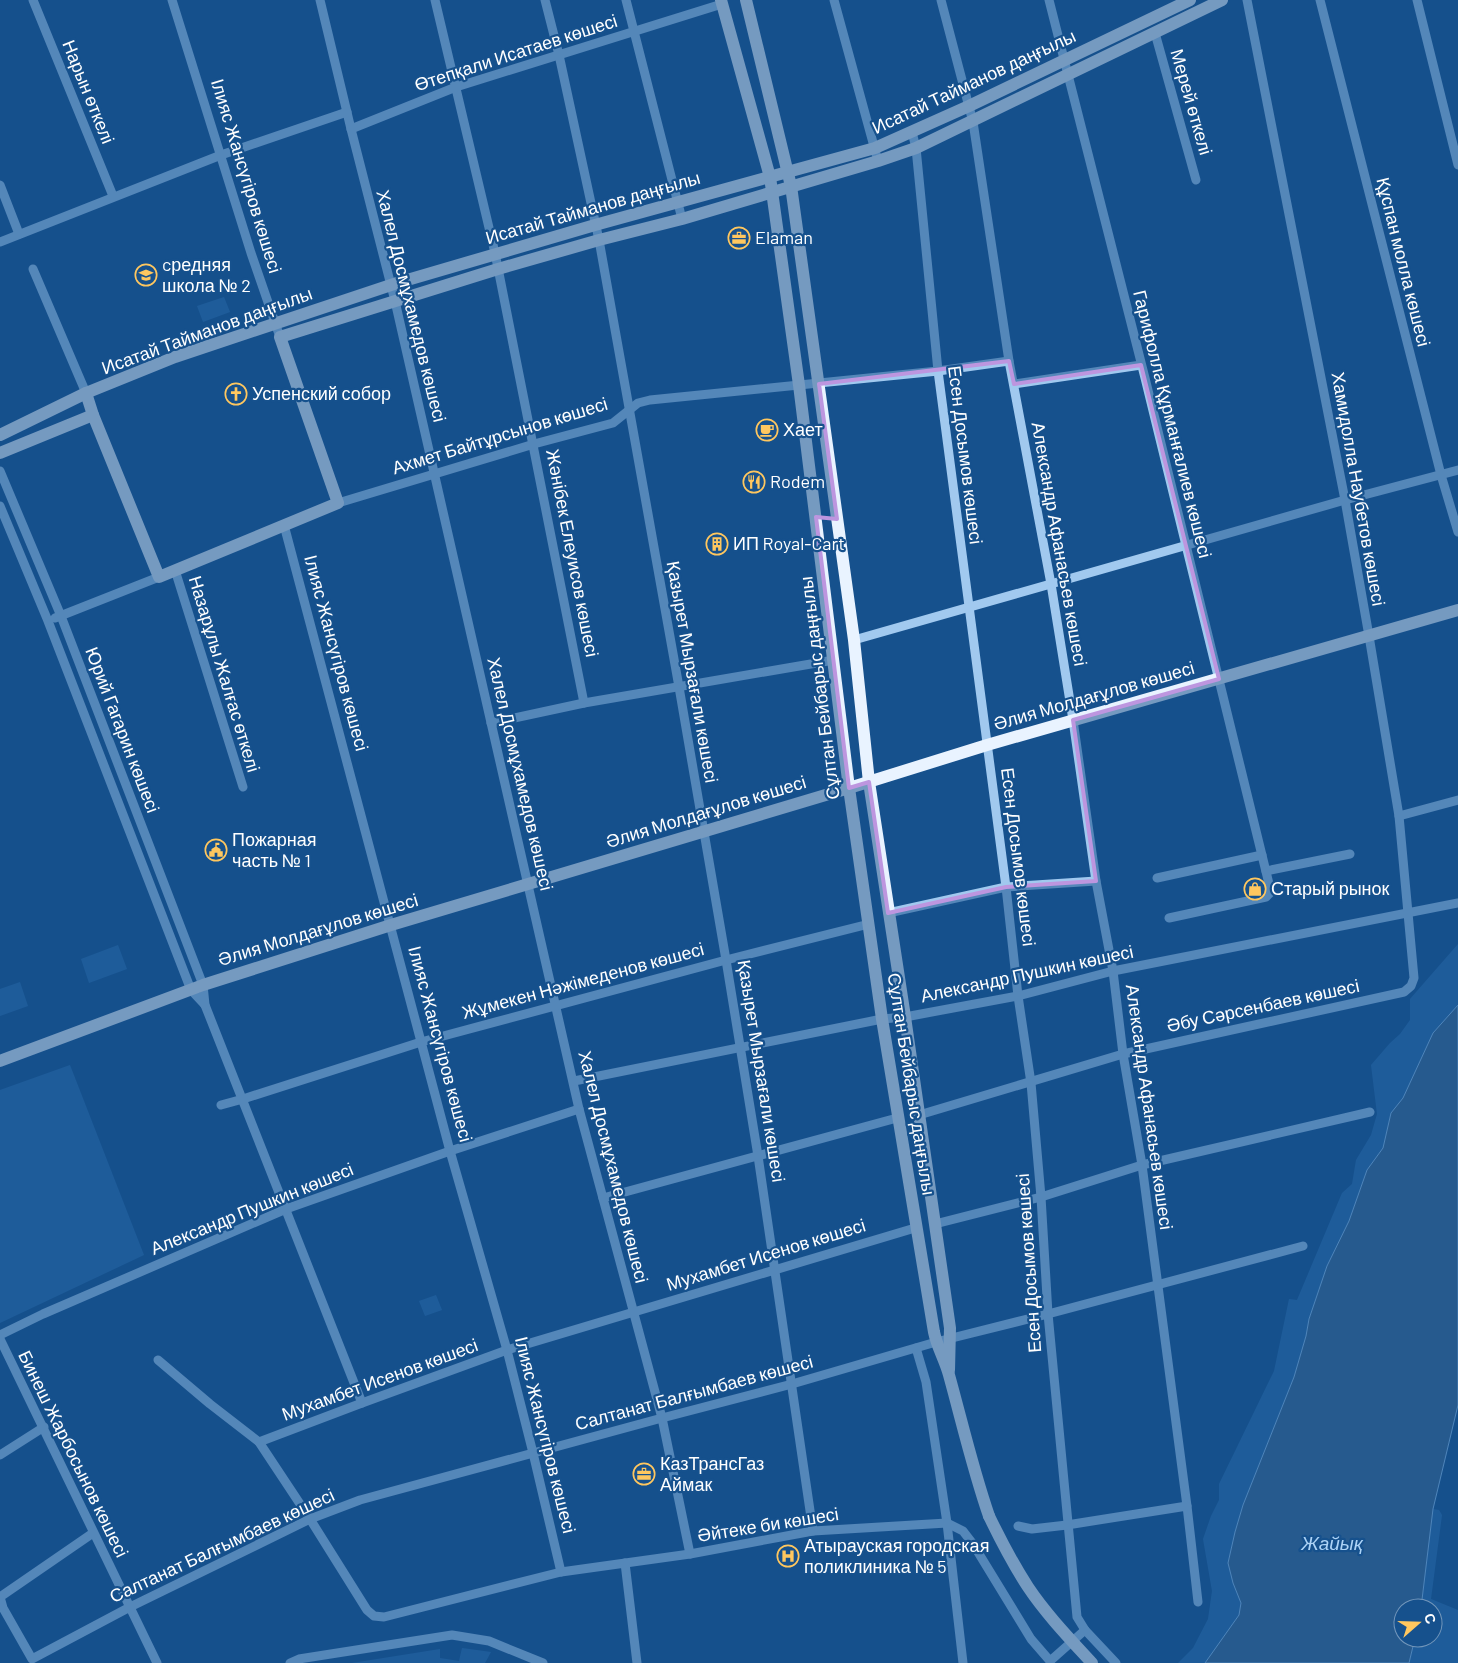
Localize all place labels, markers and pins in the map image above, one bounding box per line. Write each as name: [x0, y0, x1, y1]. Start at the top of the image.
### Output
office icon: Elaman: [727, 226, 751, 250]
place label: Elaman: [755, 226, 813, 248]
place label: cредняя школа № 2: [162, 253, 251, 296]
school or university icon: cредняя школа № 2: [134, 263, 158, 287]
church icon: Успенский собор: [224, 382, 248, 406]
place label: Успенский собор: [252, 382, 391, 404]
cafe icon: Хает: [755, 418, 779, 442]
place label: Хает: [783, 418, 823, 440]
restaurant icon: Rodem: [742, 470, 766, 494]
place label: Rodem: [770, 470, 825, 492]
building icon: ИП Royal-Cart: [705, 532, 729, 556]
place label: ИП Royal-Cart: [733, 532, 845, 554]
place label: Пожарная часть № 1: [232, 828, 317, 871]
public building icon: Пожарная часть № 1: [204, 838, 228, 862]
shop icon: Старый рынок: [1243, 877, 1267, 901]
place label: Старый рынок: [1271, 877, 1390, 899]
place label: КазТрансГаз Аймак: [660, 1452, 764, 1495]
office icon: КазТрансГаз Аймак: [632, 1462, 656, 1486]
place label: Атырауская городская поликлиника № 5: [804, 1534, 989, 1577]
hospital icon: Атырауская городская поликлиника № 5: [776, 1544, 800, 1568]

